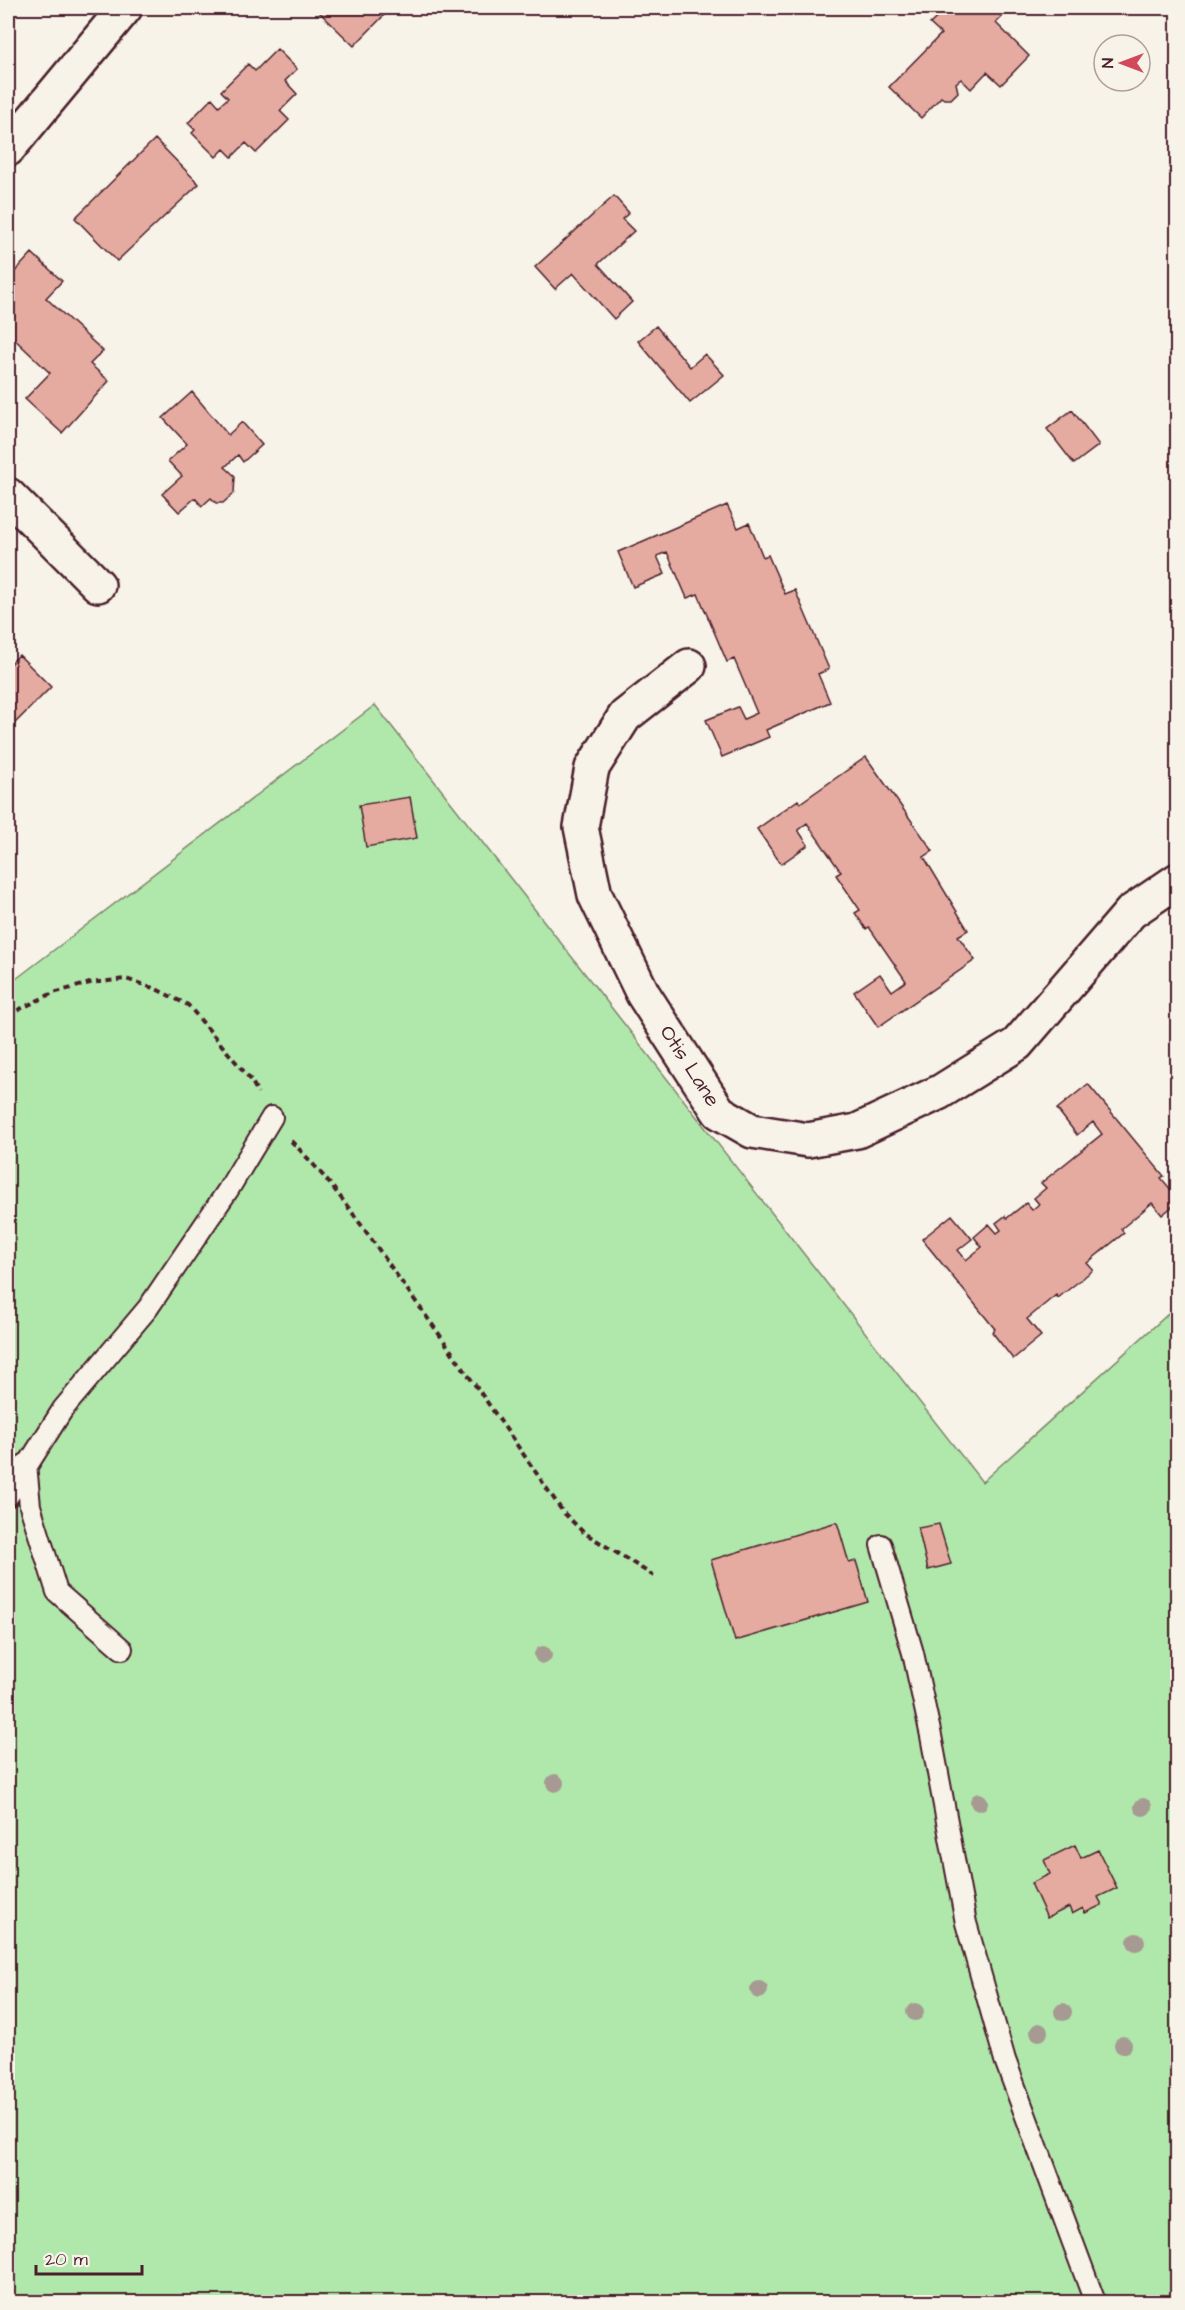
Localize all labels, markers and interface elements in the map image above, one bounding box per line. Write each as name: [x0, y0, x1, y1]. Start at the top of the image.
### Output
north arrow: [1092, 33, 1152, 93]
text: N: [1097, 58, 1119, 68]
street label: Otis Lane: [653, 1020, 727, 1112]
scale bar: [36, 2238, 142, 2276]
text: 20 m: [45, 2247, 88, 2272]

